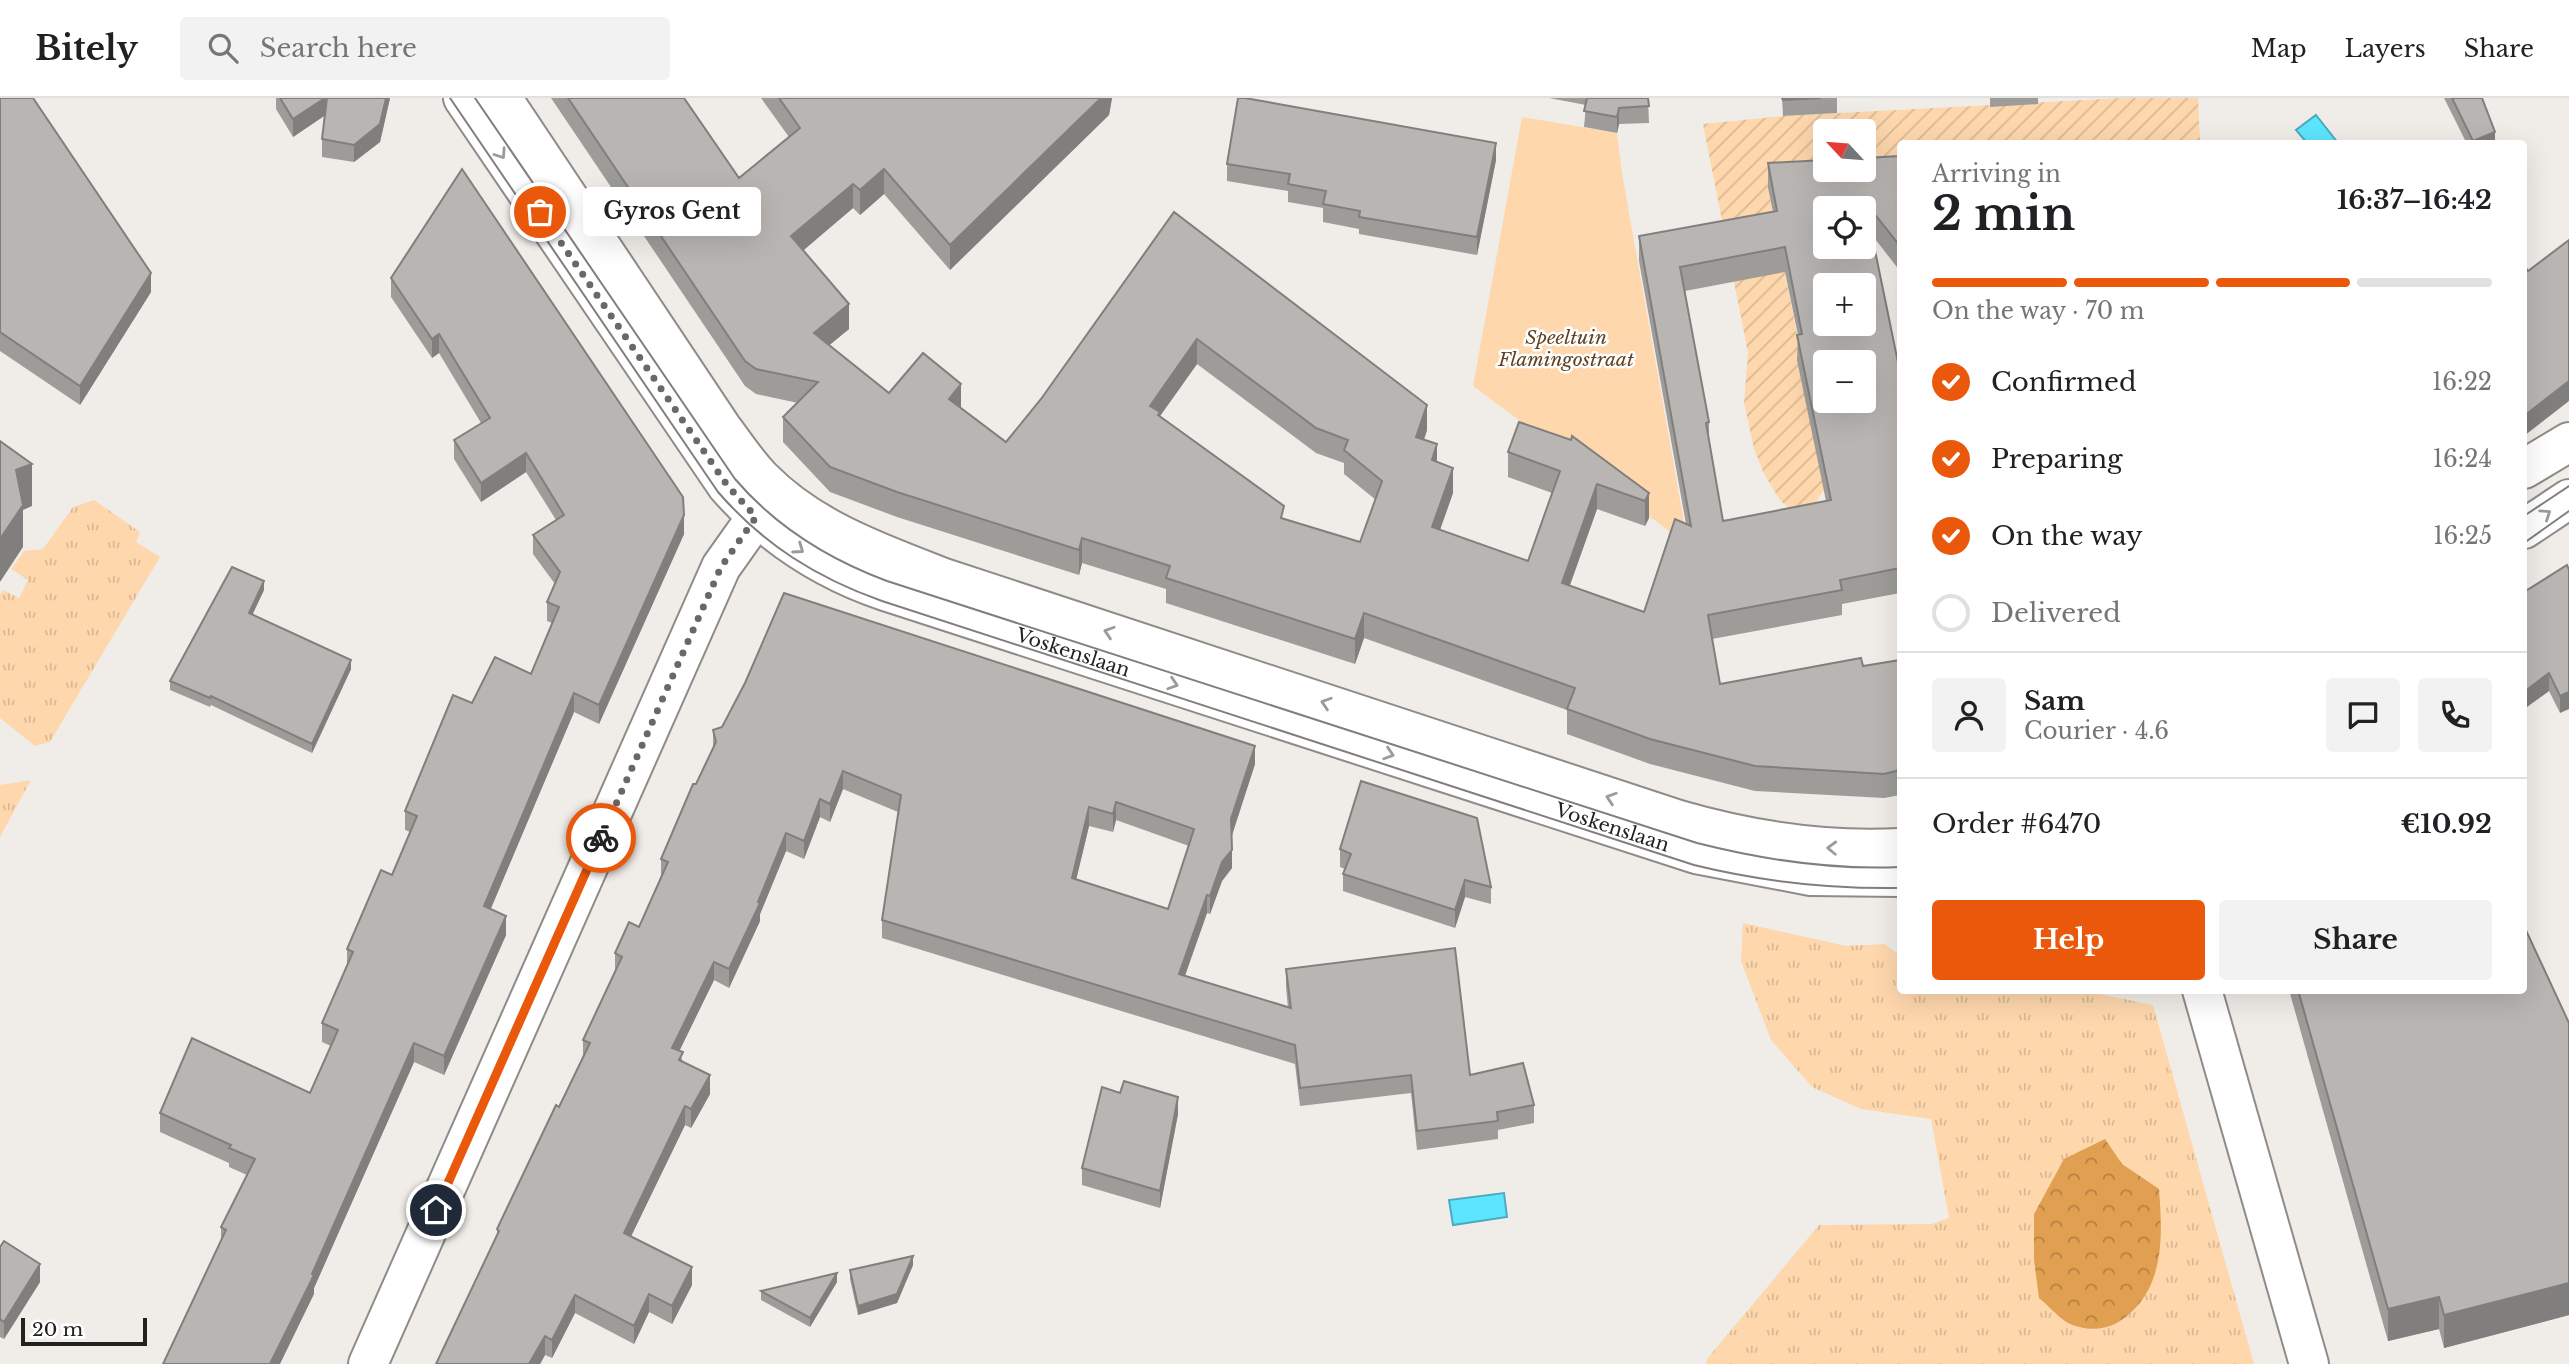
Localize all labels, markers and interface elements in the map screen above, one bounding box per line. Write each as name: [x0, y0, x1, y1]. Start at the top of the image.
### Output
search box: [180, 17, 670, 80]
text: Bitely: [35, 28, 138, 69]
icon: search: [204, 29, 242, 67]
text: Search here: [260, 32, 417, 64]
text: Map: [2251, 34, 2307, 63]
text: Layers: [2345, 34, 2426, 63]
text: Share: [2464, 34, 2534, 63]
north arrow: [1813, 119, 1876, 182]
map controls: [1813, 119, 1876, 413]
one-way arrow: [493, 147, 506, 160]
text: Arriving in: [1932, 160, 2061, 188]
pin: [510, 182, 570, 242]
text: 16:37–16:42: [2337, 184, 2492, 216]
text: 2 min: [1932, 185, 2075, 242]
callout: Gyros Gent: [582, 188, 760, 236]
icon: bag: [521, 193, 559, 231]
button: locate: [1813, 196, 1876, 259]
text: Gyros Gent: [603, 197, 741, 225]
button: +: [1813, 273, 1876, 336]
text: On the way · 70 m: [1932, 297, 2145, 325]
park label: Speeltuin Flamingostraat: [1497, 326, 1634, 371]
button: −: [1813, 350, 1876, 413]
icon: check: [1932, 363, 1970, 401]
text: Confirmed: [1991, 366, 2136, 398]
text: 16:22: [2432, 368, 2492, 396]
icon: check: [1932, 440, 1970, 478]
text: Preparing: [1991, 443, 2123, 475]
text: 16:24: [2433, 445, 2492, 473]
one-way arrow: [2538, 510, 2551, 522]
icon: check: [1932, 517, 1970, 555]
text: On the way: [1991, 520, 2143, 552]
text: 16:25: [2433, 522, 2492, 550]
one-way arrow: [791, 541, 804, 553]
text: Delivered: [1991, 597, 2121, 629]
street label: Voskenslaan: [1012, 623, 1133, 681]
one-way arrow: [1104, 626, 1116, 641]
one-way arrow: [1166, 676, 1179, 690]
button: person: [1932, 678, 2006, 752]
button: chat: [2326, 678, 2400, 752]
button: phone: [2418, 678, 2492, 752]
text: Sam: [2024, 685, 2085, 717]
one-way arrow: [1320, 697, 1332, 711]
text: Courier · 4.6: [2024, 717, 2169, 745]
one-way arrow: [1383, 746, 1395, 760]
one-way arrow: [1606, 792, 1618, 806]
street label: Voskenslaan: [1552, 797, 1672, 856]
courier: [566, 803, 636, 873]
text: Order #6470: [1932, 808, 2101, 840]
text: €10.92: [2401, 808, 2492, 840]
icon: bike: [582, 819, 620, 857]
one-way arrow: [1827, 841, 1838, 856]
button: Help: [1932, 900, 2205, 980]
button: Share: [2219, 900, 2492, 980]
pin: [406, 1180, 466, 1240]
icon: home: [417, 1191, 455, 1229]
scale bar: [21, 1315, 147, 1347]
text: 20 m: [32, 1318, 83, 1341]

